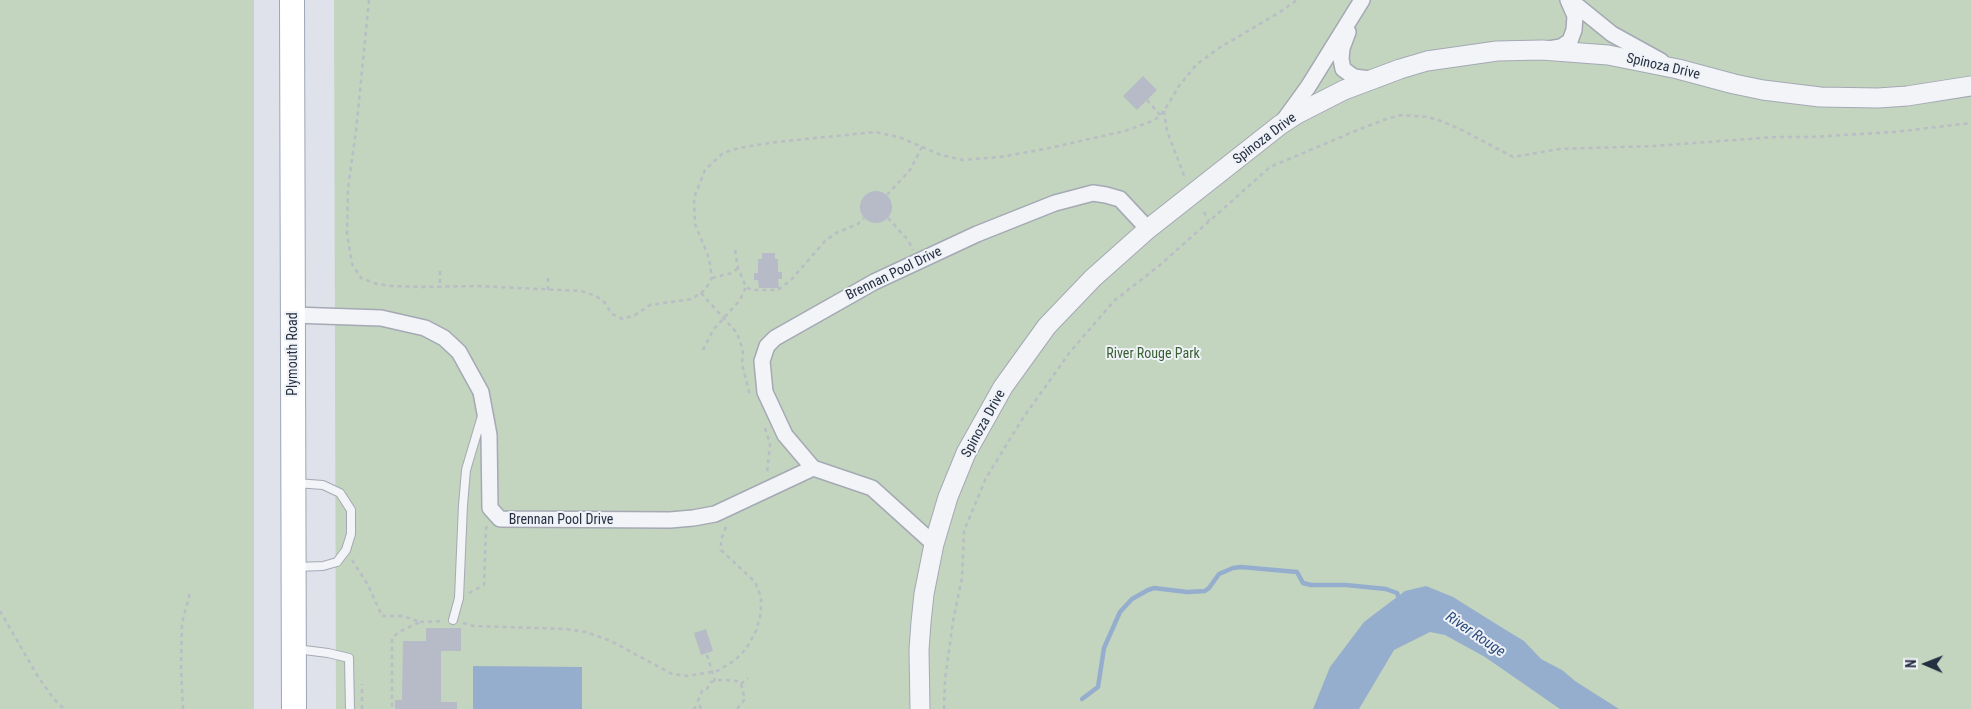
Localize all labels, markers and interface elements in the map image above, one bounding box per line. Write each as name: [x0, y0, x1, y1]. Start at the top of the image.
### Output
street label: Spinoza Drive: [1625, 50, 1701, 84]
street label: Spinoza Drive: [1230, 110, 1300, 168]
street label: Brennan Pool Drive: [843, 244, 945, 304]
street label: Plymouth Road: [285, 312, 301, 396]
park label: River Rouge Park: [1106, 346, 1200, 362]
street label: Spinoza Drive: [958, 387, 1010, 461]
street label: Brennan Pool Drive: [509, 512, 613, 528]
water label: River Rouge: [1442, 609, 1508, 661]
north arrow: [1901, 639, 1951, 689]
text: N: [1903, 659, 1919, 668]

